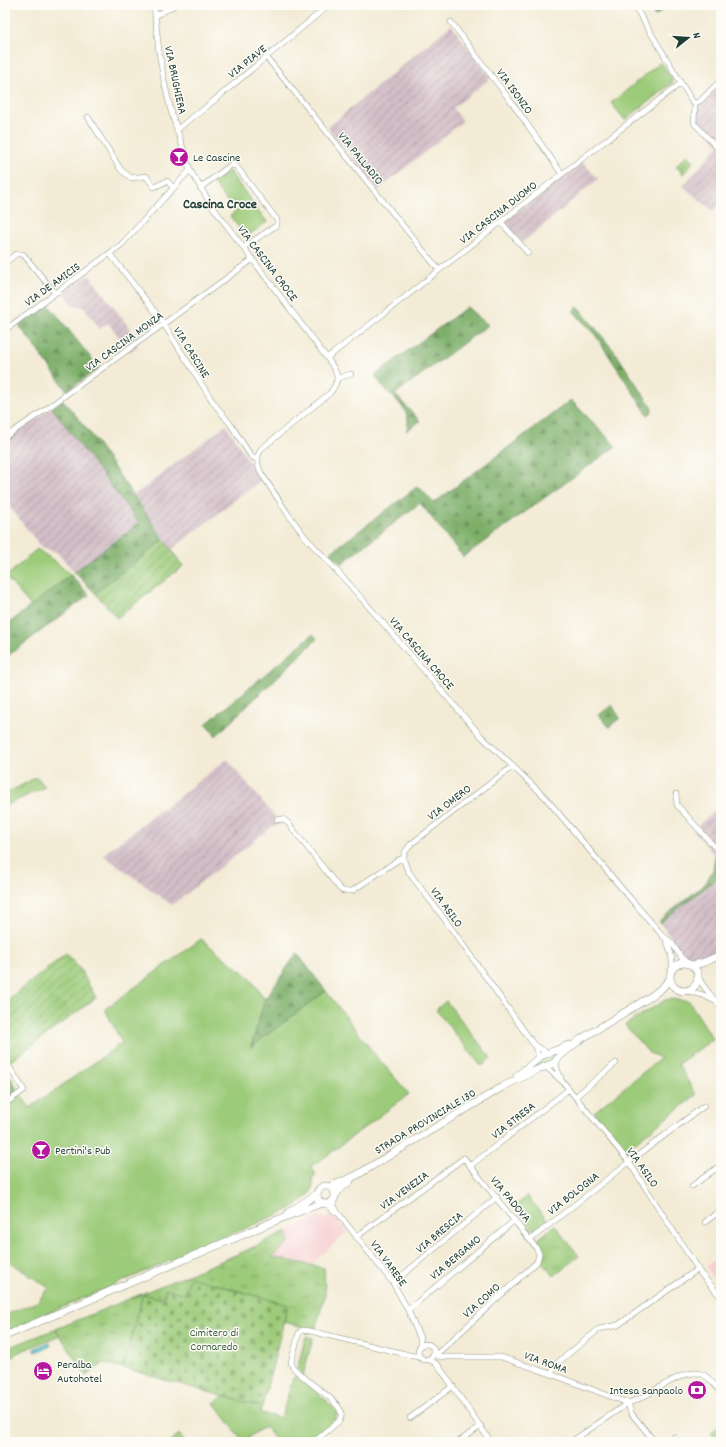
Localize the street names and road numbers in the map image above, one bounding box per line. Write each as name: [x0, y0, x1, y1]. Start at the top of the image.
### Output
street label: VIA PIAVE: [225, 41, 271, 83]
street label: VIA BRUGHIERA: [159, 44, 190, 117]
street label: VIA ISONZO: [491, 66, 536, 118]
street label: VIA PALLADIO: [333, 129, 387, 189]
street label: VIA CASCINA DUOMO: [457, 177, 541, 249]
street label: VIA CASCINA CROCE: [232, 222, 301, 306]
street label: VIA DE AMICIS: [21, 259, 84, 311]
street label: VIA CASCINA MONZA: [82, 308, 168, 376]
street label: VIA CASCINE: [168, 324, 213, 382]
street label: VIA CASCINA CROCE: [384, 614, 458, 694]
street label: VIA OMERO: [424, 781, 475, 825]
street label: VIA ASILO: [425, 884, 466, 932]
street label: STRADA PROVINCIALE 130: [372, 1085, 480, 1159]
street label: VIA STRESA: [488, 1098, 540, 1144]
street label: VIA ASILO: [622, 1144, 662, 1192]
street label: VIA VENEZIA: [377, 1167, 433, 1215]
street label: VIA BOLOGNA: [544, 1168, 604, 1220]
street label: VIA PADOVA: [485, 1173, 535, 1227]
street label: VIA BRESCIA: [413, 1208, 468, 1258]
street label: VIA BERGAMO: [427, 1232, 485, 1285]
street label: VIA VARESE: [365, 1237, 411, 1291]
street label: VIA COMO: [459, 1279, 505, 1323]
street label: VIA ROMA: [521, 1348, 570, 1379]

